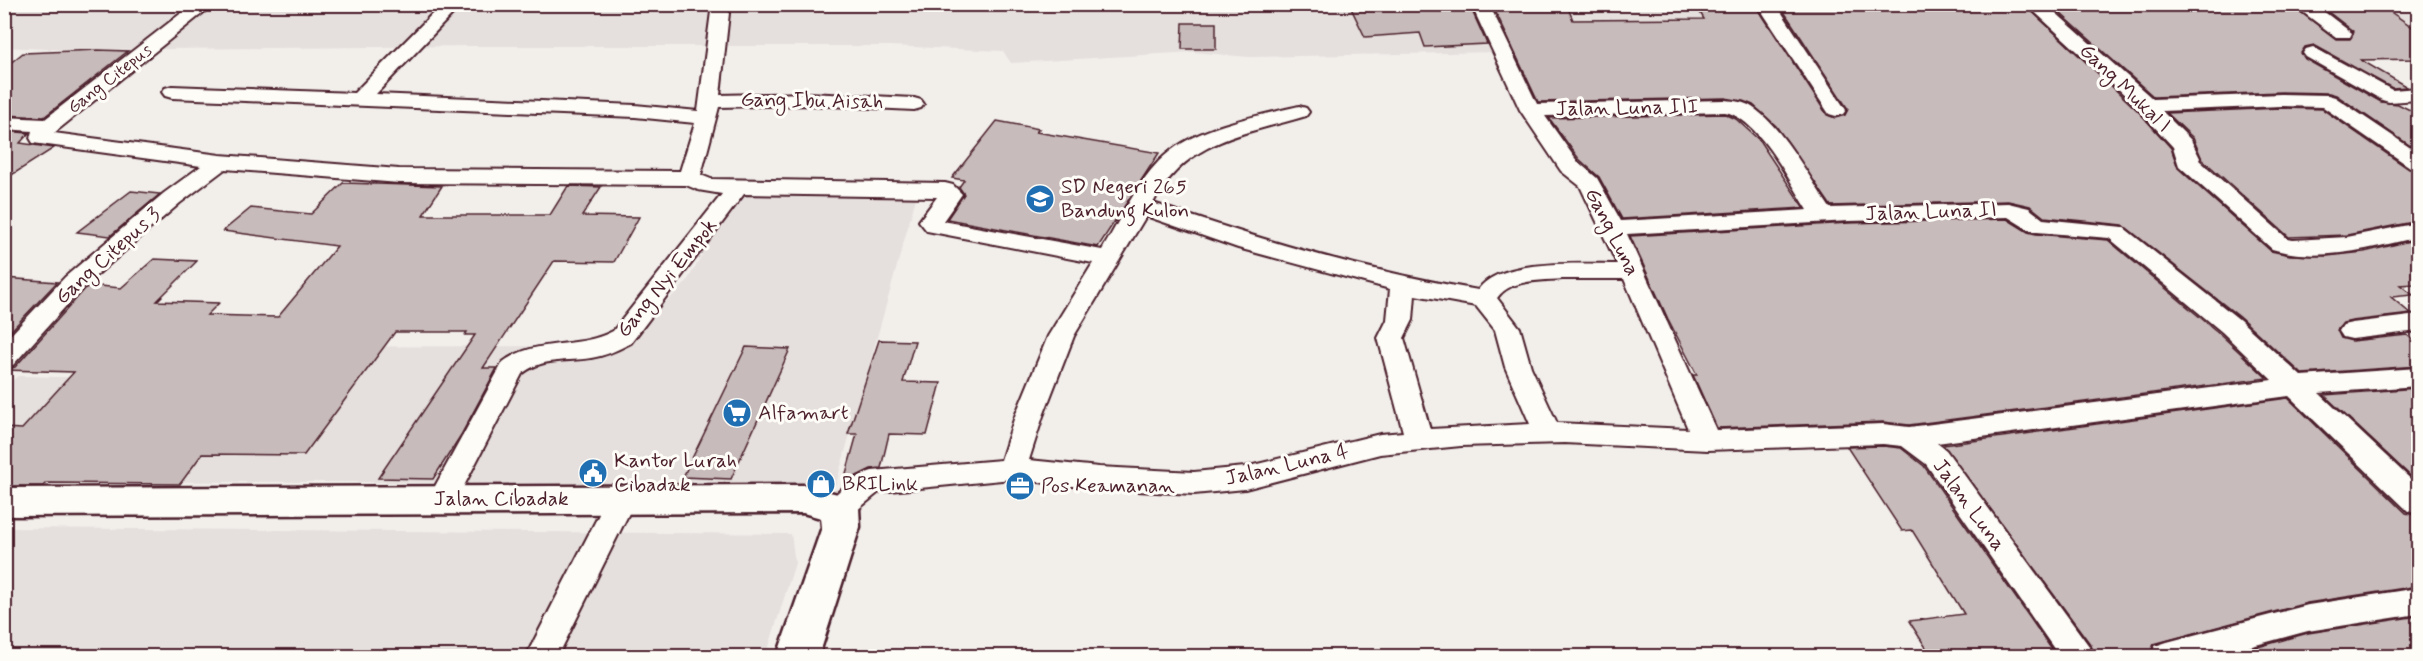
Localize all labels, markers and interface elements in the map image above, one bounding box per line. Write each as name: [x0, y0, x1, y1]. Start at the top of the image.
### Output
street label: Gang Mukal I: [2072, 37, 2177, 140]
street label: Gang Citepus: [63, 38, 158, 120]
street label: Gang Ibu Aisah: [740, 86, 884, 117]
street label: Jalan Luna III: [1555, 93, 1699, 123]
place label: SD Negeri 265 Bandung Kulon: [1061, 173, 1189, 227]
school or university icon: SD Negeri 265 Bandung Kulon: [1024, 183, 1056, 215]
street label: Gang Luna: [1577, 183, 1646, 281]
street label: Jalan Luna II: [1865, 196, 1997, 228]
street label: Gang Citepus 3: [49, 201, 168, 312]
street label: Gang Nyi Empok: [610, 212, 725, 344]
supermarket icon: Alfamart: [721, 397, 753, 429]
place label: Alfamart: [758, 399, 849, 427]
street label: Jalan Luna 4: [1223, 437, 1351, 493]
place label: Kantor Lurah Cibadak: [614, 447, 737, 499]
street label: Jalan Luna: [1926, 453, 2012, 557]
public building icon: Kantor Lurah Cibadak: [577, 457, 609, 489]
shop icon: BRILink: [805, 468, 837, 500]
place label: BRILink: [842, 470, 918, 498]
office icon: Pos Keamanan: [1004, 470, 1036, 502]
place label: Pos Keamanan: [1041, 472, 1175, 500]
street label: Jalan Cibadak: [433, 485, 569, 513]

